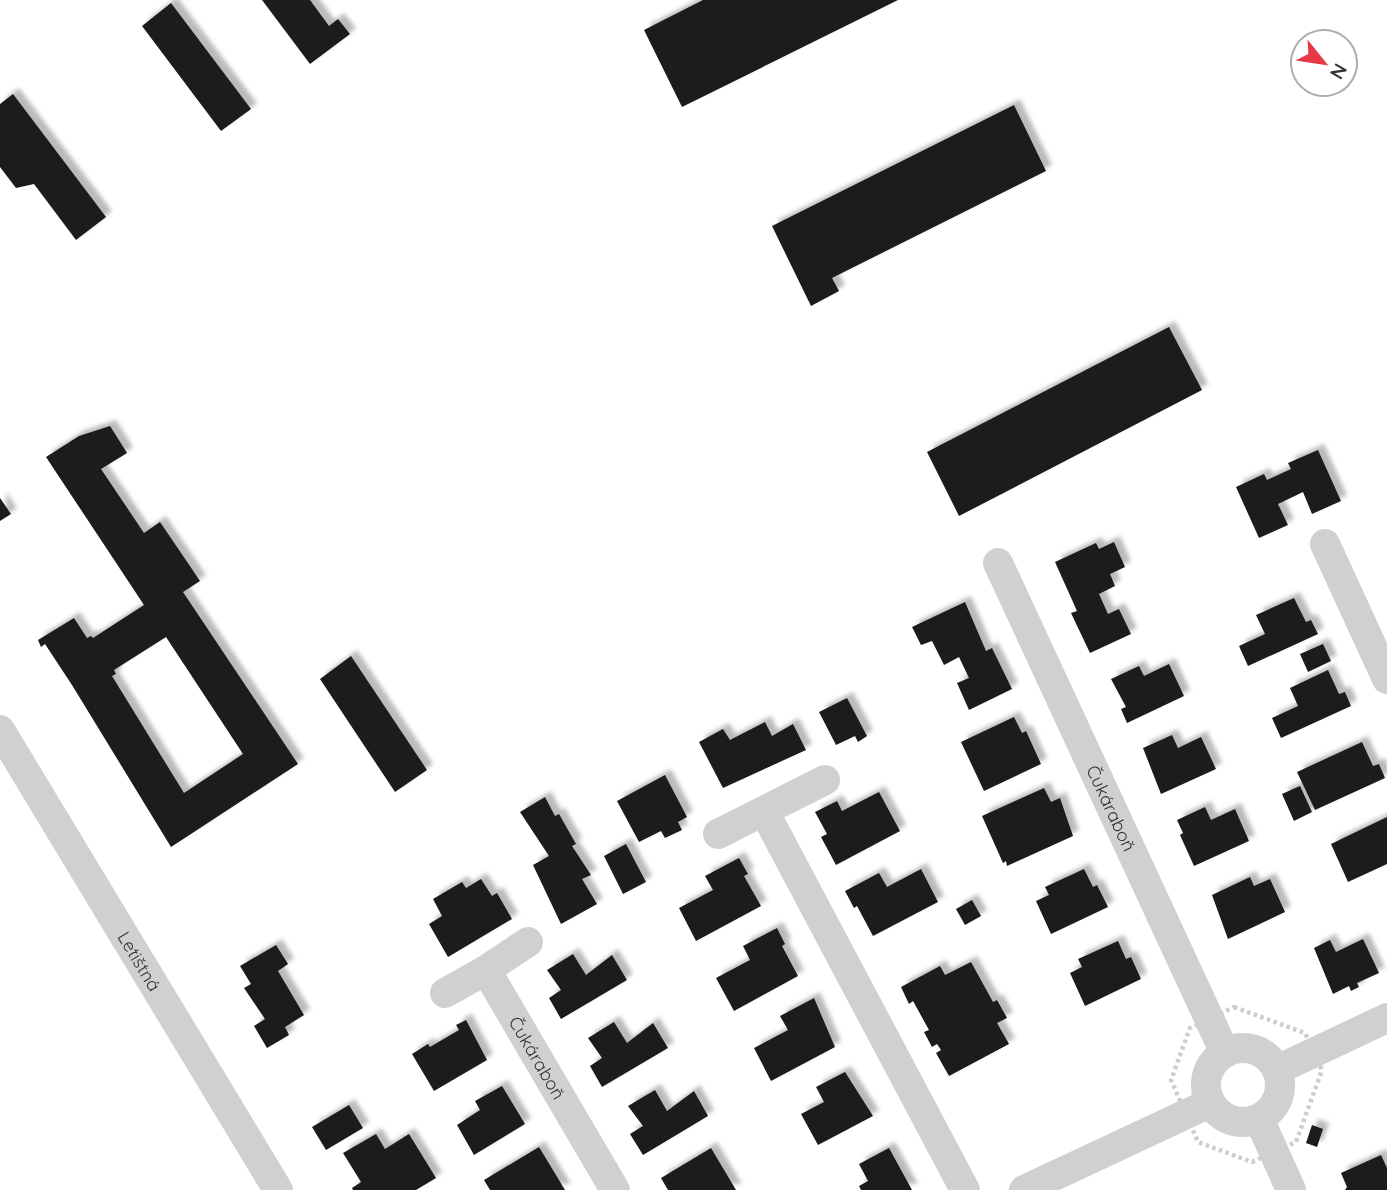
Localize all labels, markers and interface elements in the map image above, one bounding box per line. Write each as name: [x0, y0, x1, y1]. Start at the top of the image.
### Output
north arrow: [1289, 28, 1359, 98]
text: N: [1325, 59, 1353, 84]
street label: Čukáraboň: [1082, 761, 1141, 855]
street label: Letištná: [113, 927, 166, 995]
street label: Čukáraboň: [504, 1012, 571, 1103]

